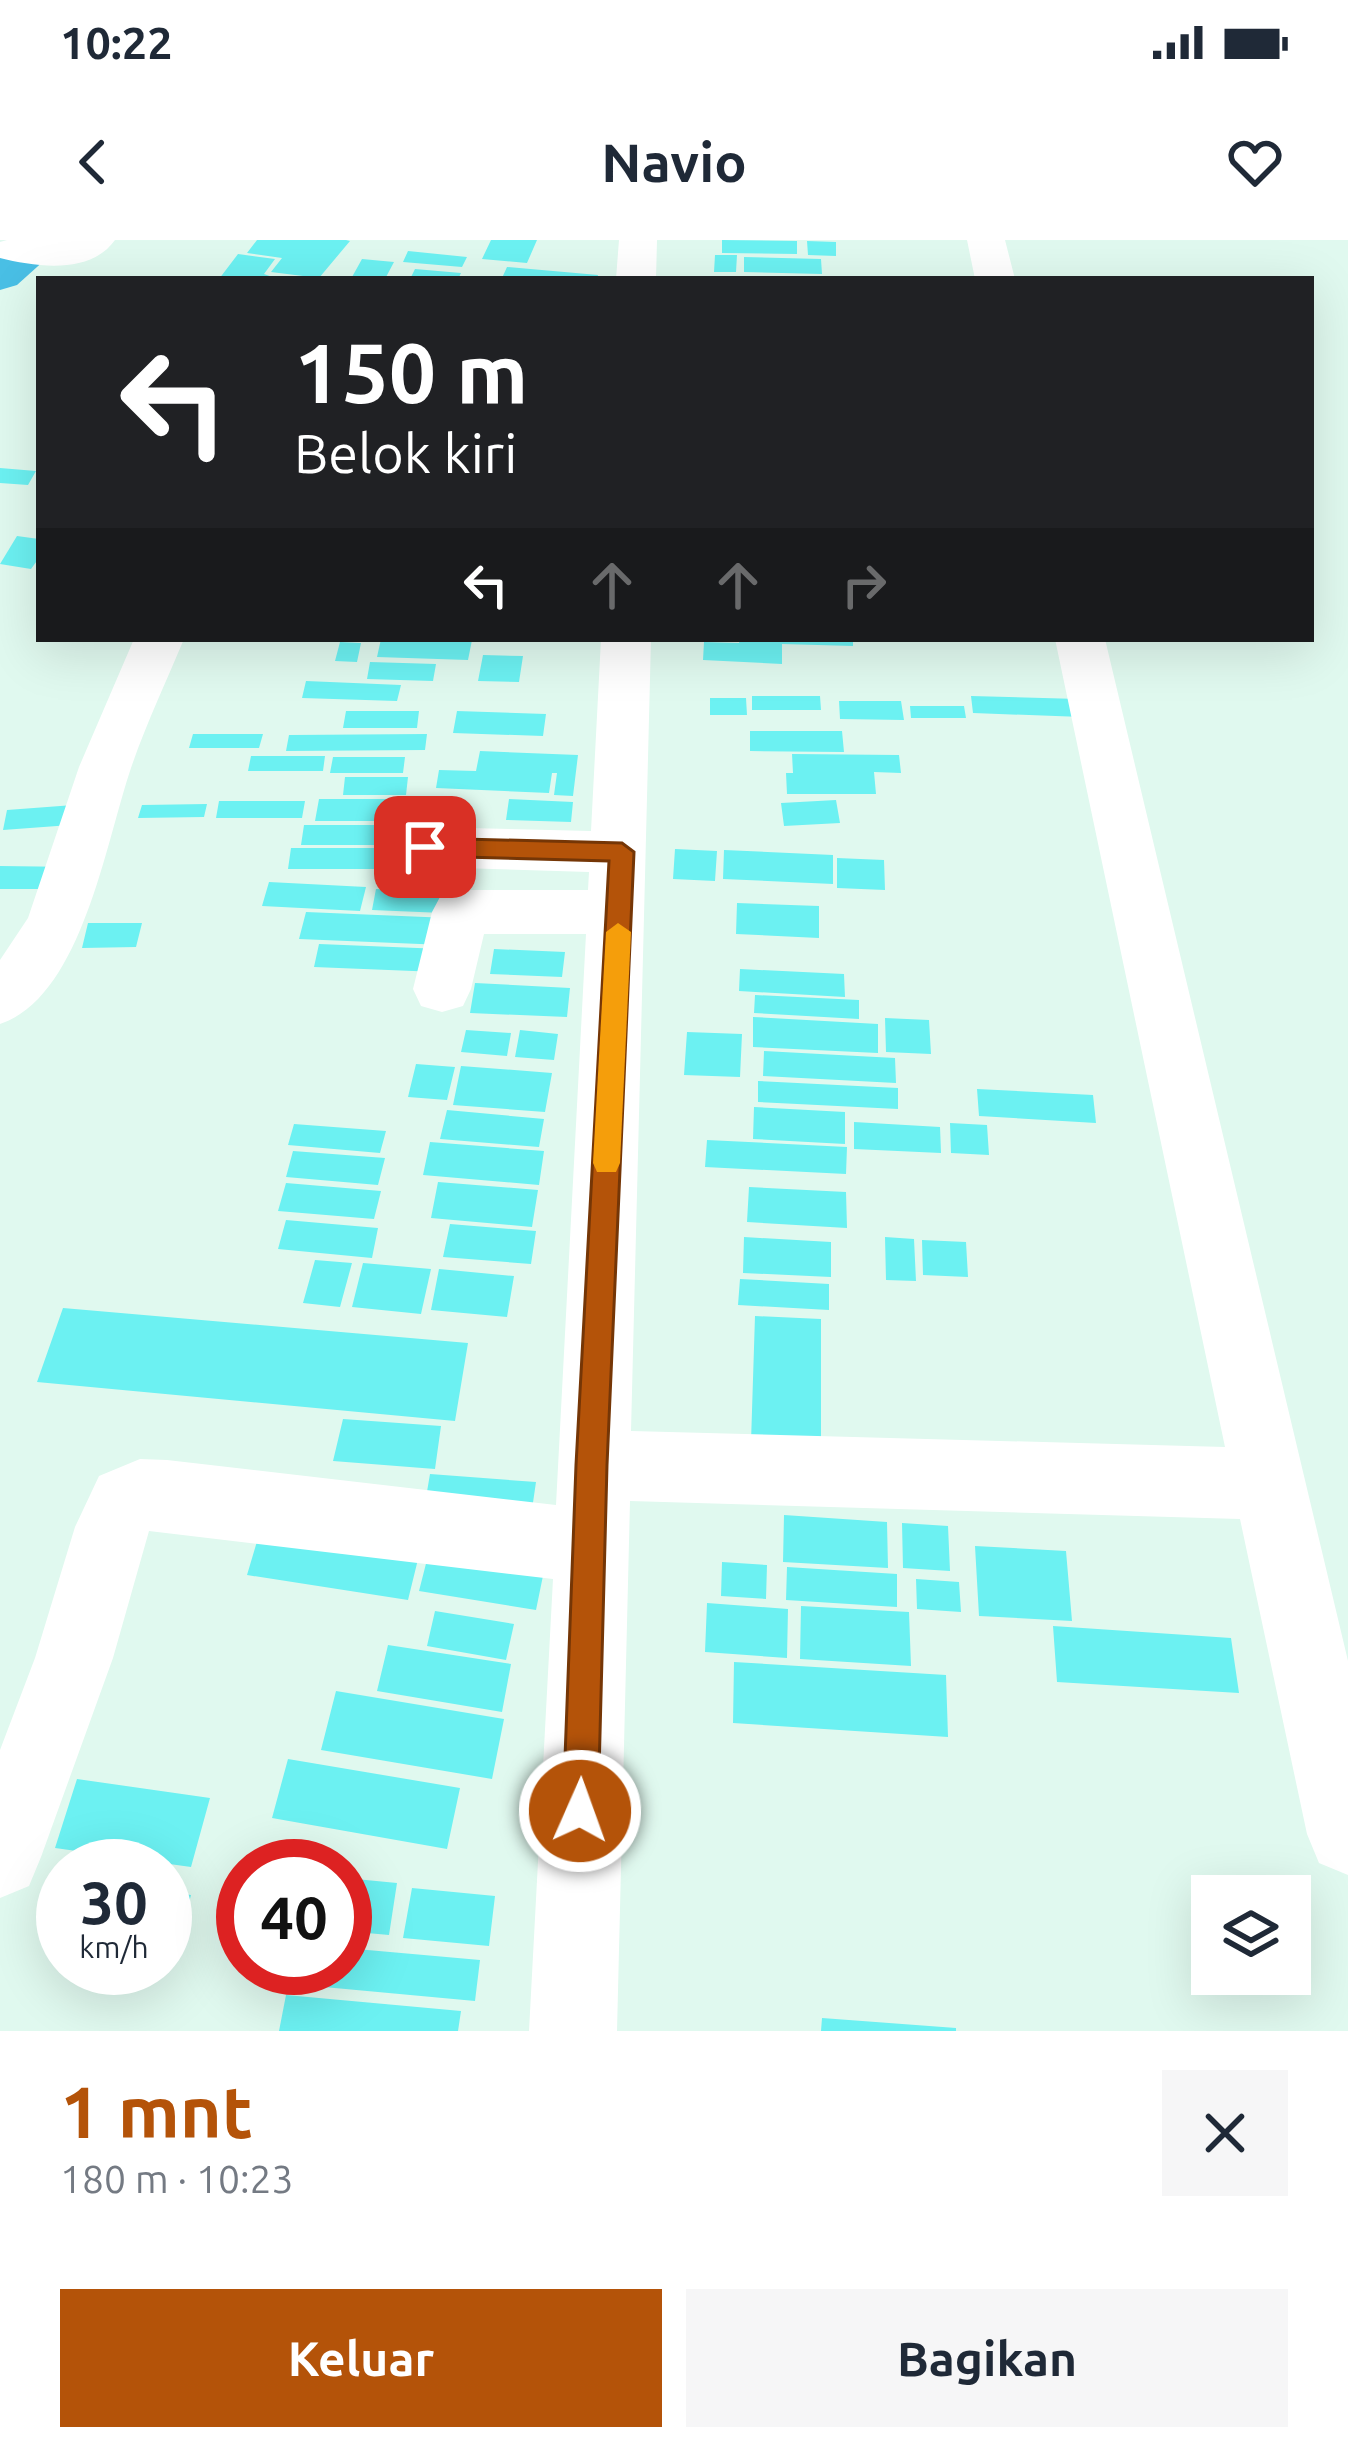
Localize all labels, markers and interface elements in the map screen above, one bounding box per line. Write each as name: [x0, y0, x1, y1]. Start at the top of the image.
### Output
text: 10:22: [60, 17, 173, 68]
icon: back: [60, 129, 126, 195]
icon: heart: [1222, 129, 1288, 195]
text: Navio: [601, 132, 747, 192]
icon: left: [96, 324, 252, 480]
text: 150 m: [294, 325, 528, 419]
text: Belok kiri: [294, 423, 517, 483]
icon: left: [453, 552, 519, 618]
icon: ahead: [579, 552, 645, 618]
icon: ahead: [705, 552, 771, 618]
icon: right: [831, 552, 897, 618]
pin: [374, 796, 476, 898]
icon: arrive: [392, 814, 458, 880]
position arrow: [517, 1748, 643, 1874]
speed limit sign: 40: [216, 1839, 372, 1995]
text: 30: [80, 1868, 148, 1935]
map controls: [1191, 1875, 1311, 1995]
button: layers: [1191, 1875, 1311, 1995]
text: km/h: [79, 1930, 149, 1964]
button: close: [1162, 2070, 1288, 2196]
text: 1 mnt: [60, 2071, 253, 2152]
text: 180 m · 10:23: [60, 2157, 294, 2200]
button: Keluar: [60, 2289, 662, 2427]
button: Bagikan: [686, 2289, 1288, 2427]

